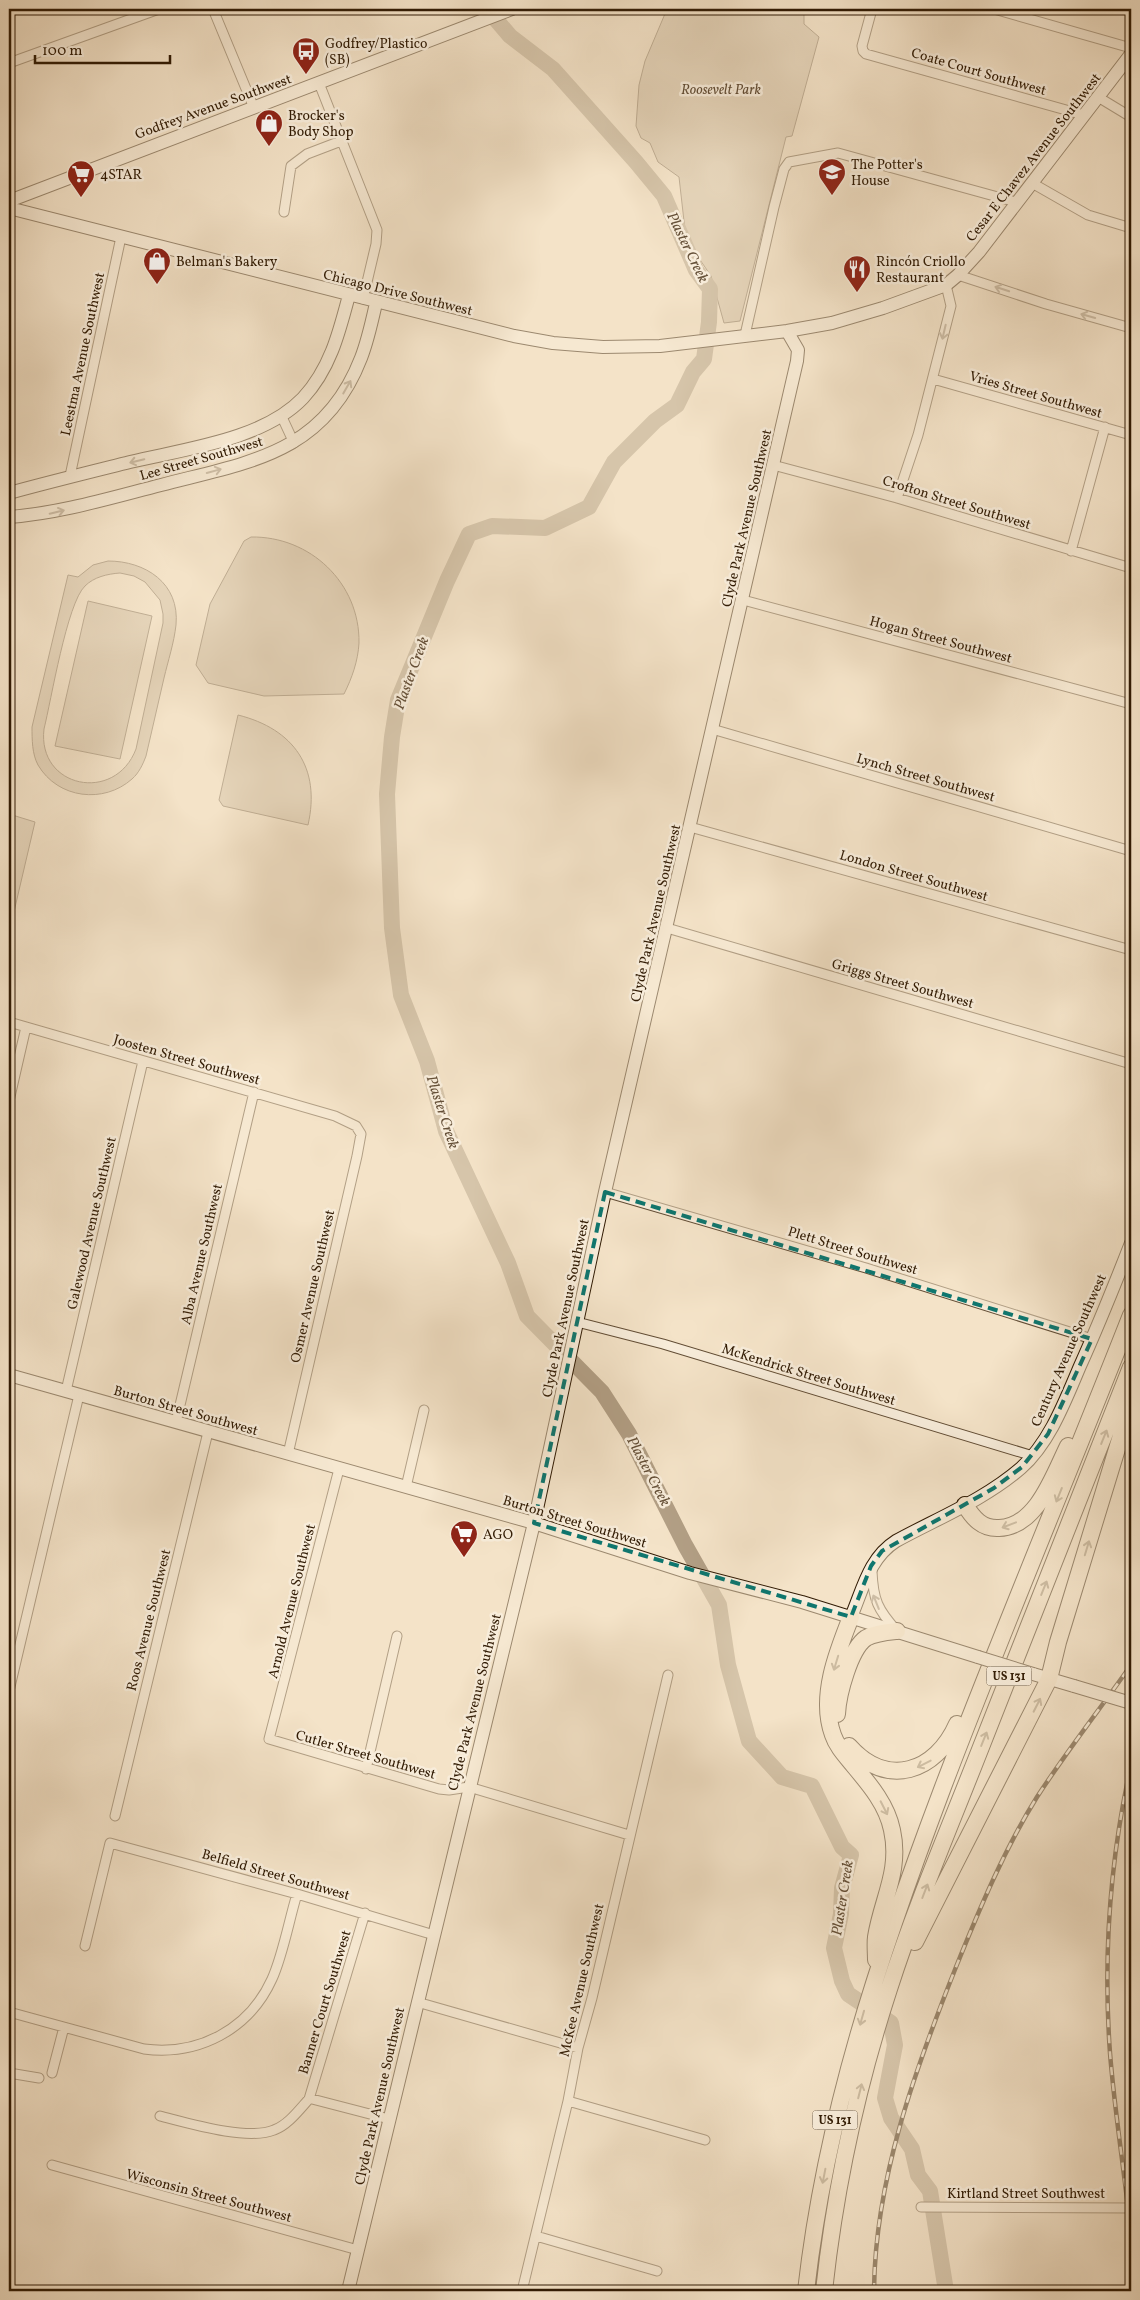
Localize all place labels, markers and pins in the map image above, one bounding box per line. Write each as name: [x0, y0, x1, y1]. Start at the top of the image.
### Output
place label: Godfrey/Plastico (SB): [325, 35, 428, 70]
bus stop icon: Godfrey/Plastico (SB): [291, 36, 321, 75]
place label: Brocker's Body Shop: [288, 107, 354, 142]
shop icon: Brocker's Body Shop: [254, 108, 284, 147]
place label: The Potter's House: [851, 156, 923, 191]
school or university icon: The Potter's House: [817, 157, 847, 196]
supermarket icon: 4STAR: [66, 159, 96, 198]
place label: 4STAR: [100, 166, 143, 185]
shop icon: Belman's Bakery: [142, 246, 172, 285]
place label: Belman's Bakery: [176, 253, 278, 272]
place label: Rincón Criollo Restaurant: [876, 253, 965, 288]
restaurant icon: Rincón Criollo Restaurant: [842, 254, 872, 293]
supermarket icon: AGO: [449, 1519, 479, 1558]
place label: AGO: [483, 1526, 513, 1545]

